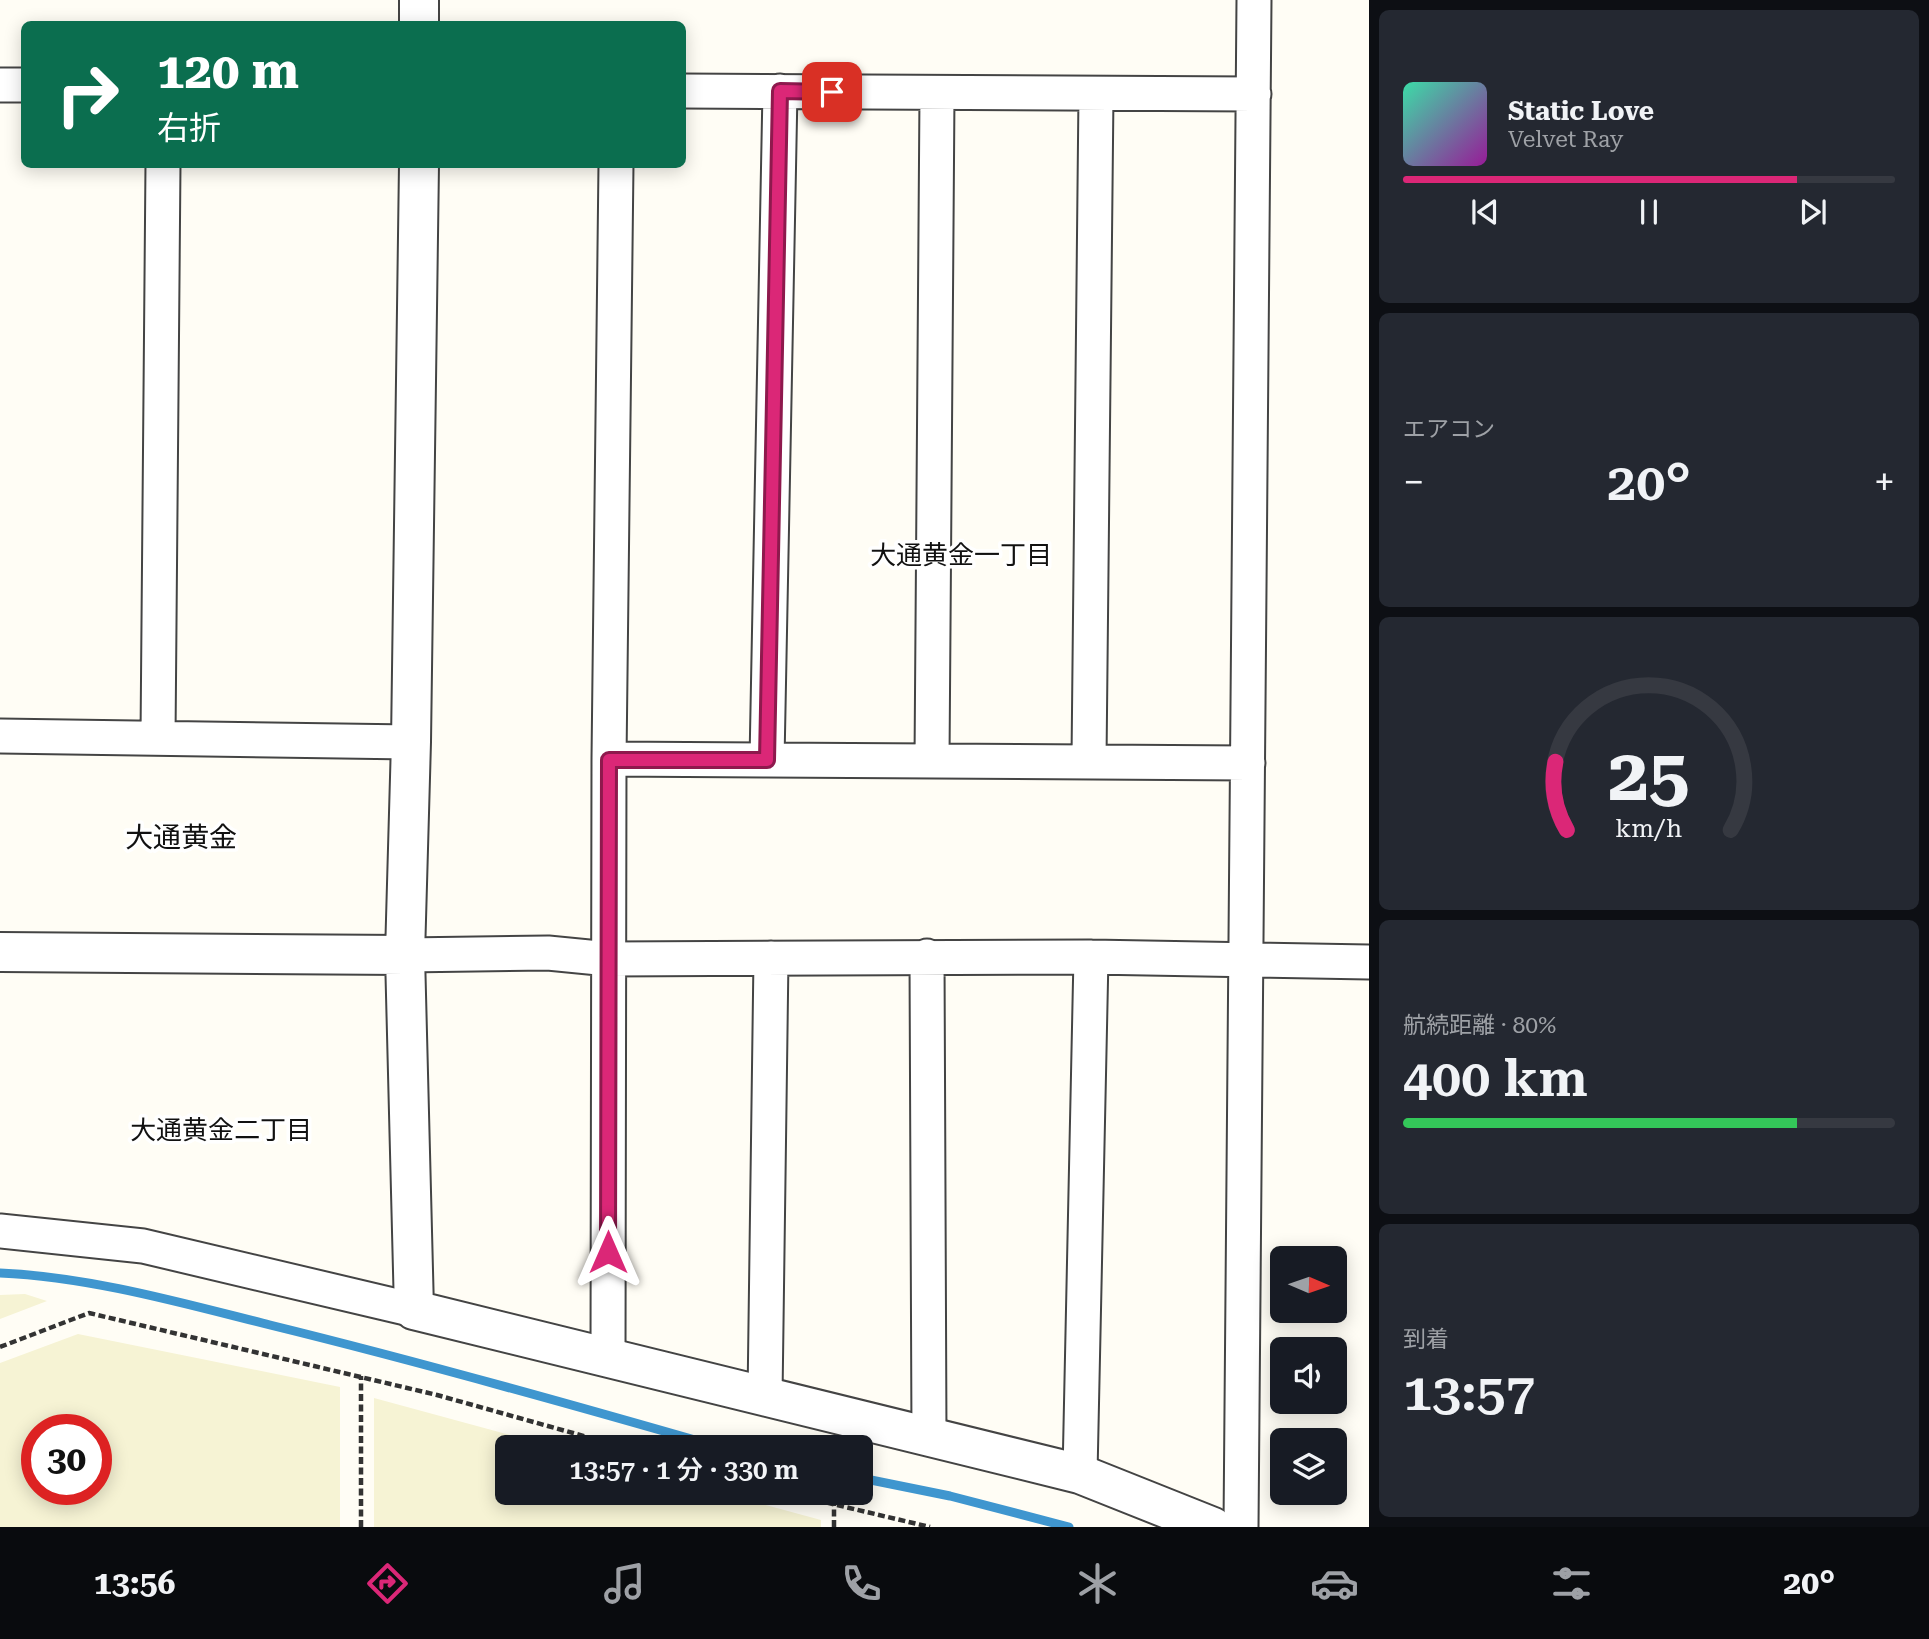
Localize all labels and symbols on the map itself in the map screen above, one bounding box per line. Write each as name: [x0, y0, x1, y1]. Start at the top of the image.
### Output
pin: [802, 62, 862, 122]
district label: 大通黄金一丁目: [870, 540, 1052, 570]
district label: 大通黄金: [125, 821, 237, 854]
district label: 大通黄金二丁目: [130, 1115, 312, 1145]
position arrow: [571, 1215, 645, 1289]
north arrow: [1270, 1246, 1348, 1323]
speed limit sign: 30: [21, 1414, 112, 1505]

